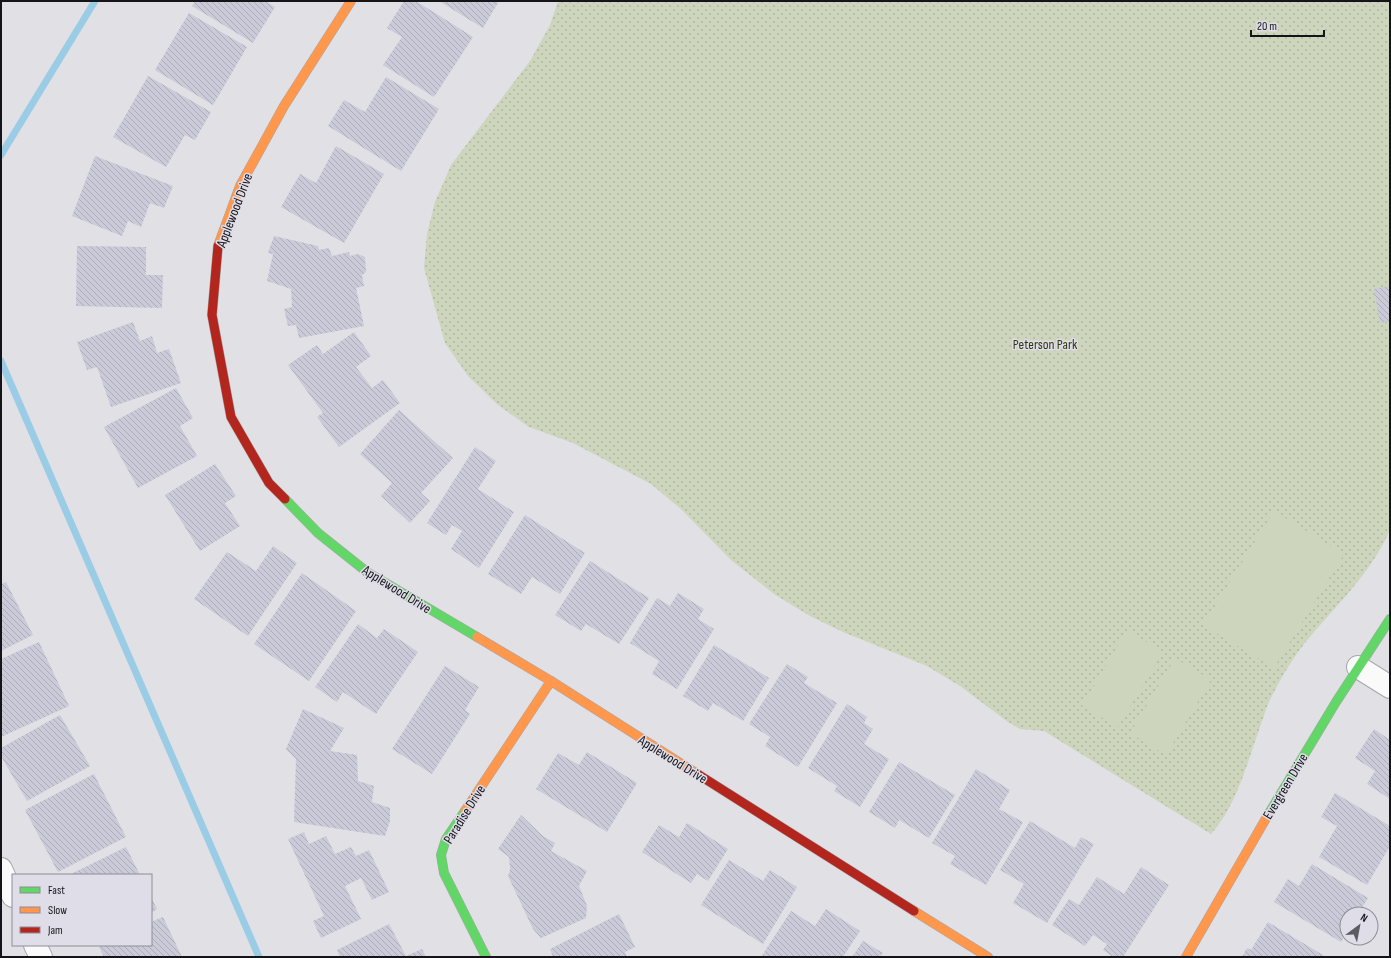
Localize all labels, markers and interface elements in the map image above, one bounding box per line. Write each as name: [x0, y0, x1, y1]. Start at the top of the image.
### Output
scale bar: [1251, 12, 1324, 38]
text: 20 m: [1257, 19, 1277, 34]
street label: Applewood Drive: [212, 171, 256, 251]
park label: Peterson Park: [1013, 336, 1078, 353]
street label: Applewood Drive: [358, 561, 434, 617]
street label: Applewood Drive: [634, 731, 710, 787]
street label: Evergreen Drive: [1259, 750, 1312, 822]
street label: Paradise Drive: [440, 782, 489, 847]
legend: [12, 874, 152, 946]
text: Fast: [48, 883, 65, 898]
text: Slow: [48, 903, 67, 918]
north arrow: [1339, 906, 1379, 946]
text: N: [1358, 911, 1370, 925]
text: Jam: [47, 923, 63, 938]

